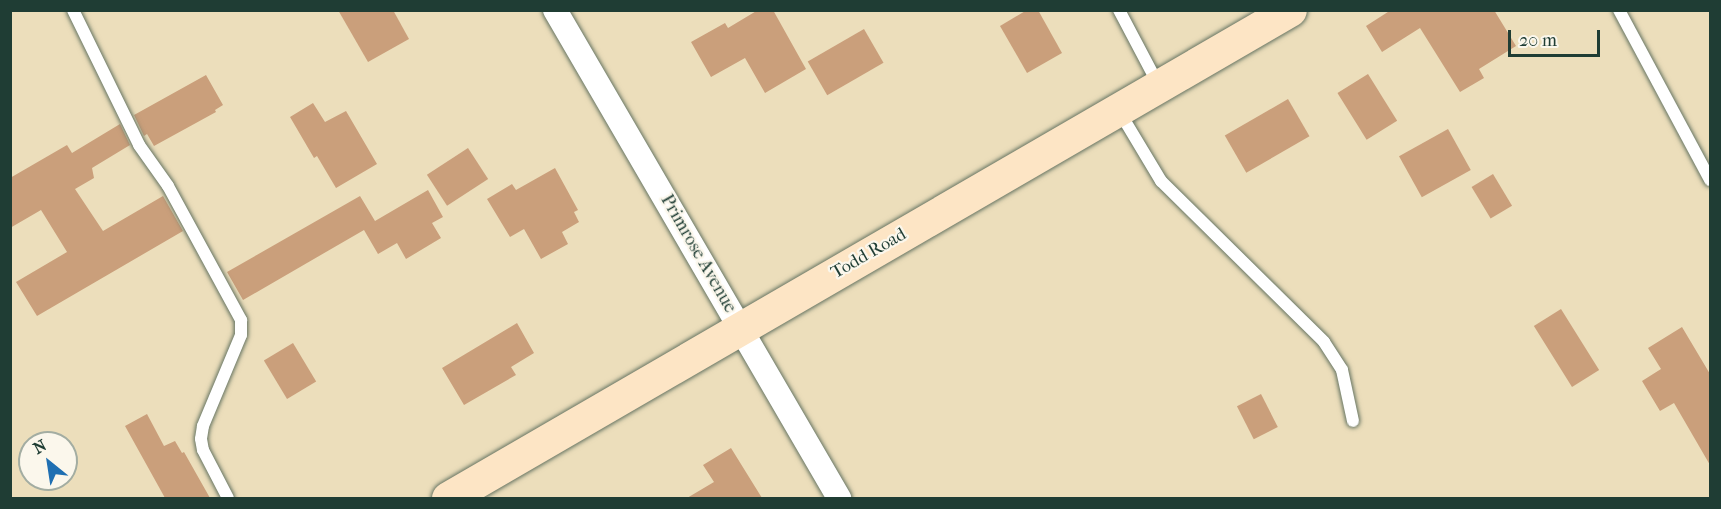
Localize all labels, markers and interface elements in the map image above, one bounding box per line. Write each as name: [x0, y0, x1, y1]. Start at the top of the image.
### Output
scale bar: [1511, 18, 1602, 56]
text: 20 m: [1519, 30, 1557, 51]
street label: Primrose Avenue: [655, 191, 741, 317]
street label: Todd Road: [828, 224, 910, 284]
north arrow: [18, 431, 78, 491]
text: N: [30, 435, 50, 458]

